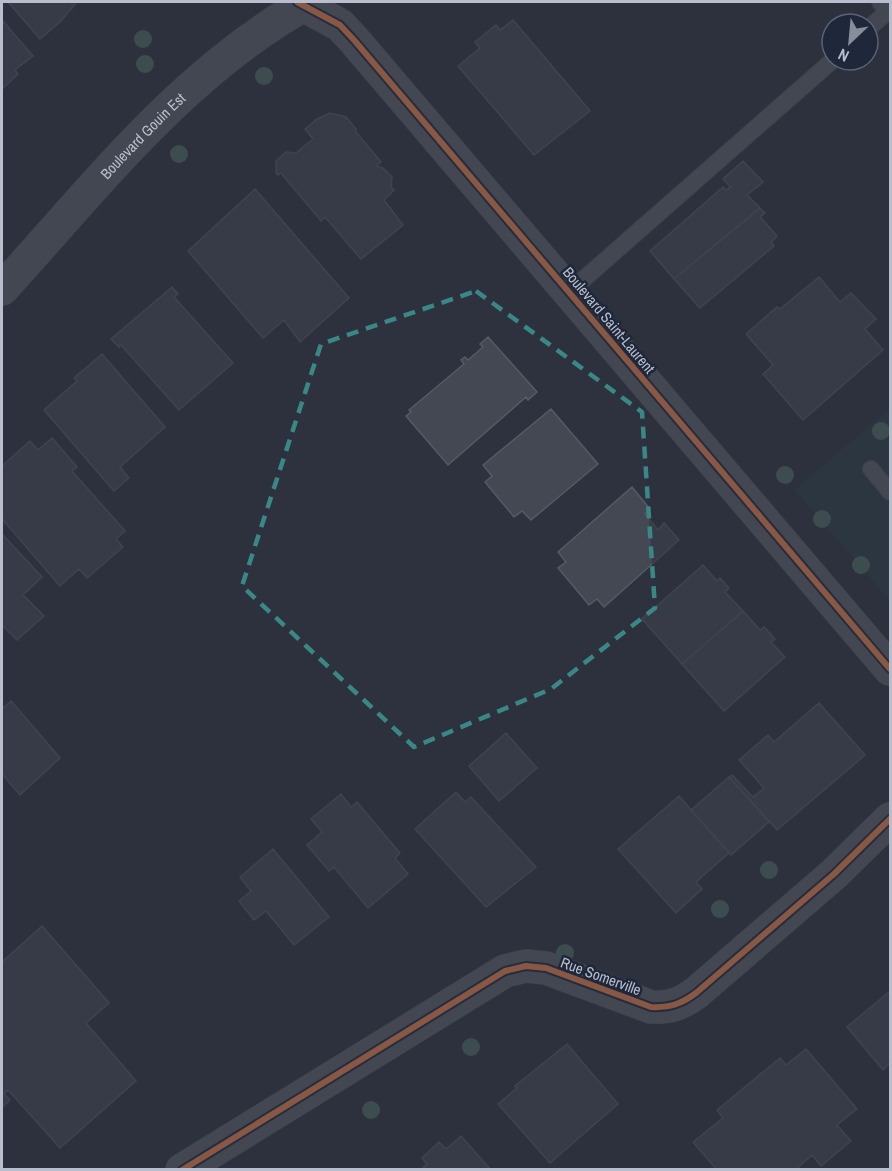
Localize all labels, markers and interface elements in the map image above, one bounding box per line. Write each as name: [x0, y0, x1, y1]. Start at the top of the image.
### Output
north arrow: [820, 12, 880, 72]
text: N: [834, 44, 853, 67]
street label: Boulevard Gouin Est: [95, 87, 190, 183]
street label: Boulevard Saint-Laurent: [558, 262, 660, 378]
street label: Rue Somerville: [558, 952, 644, 1000]

